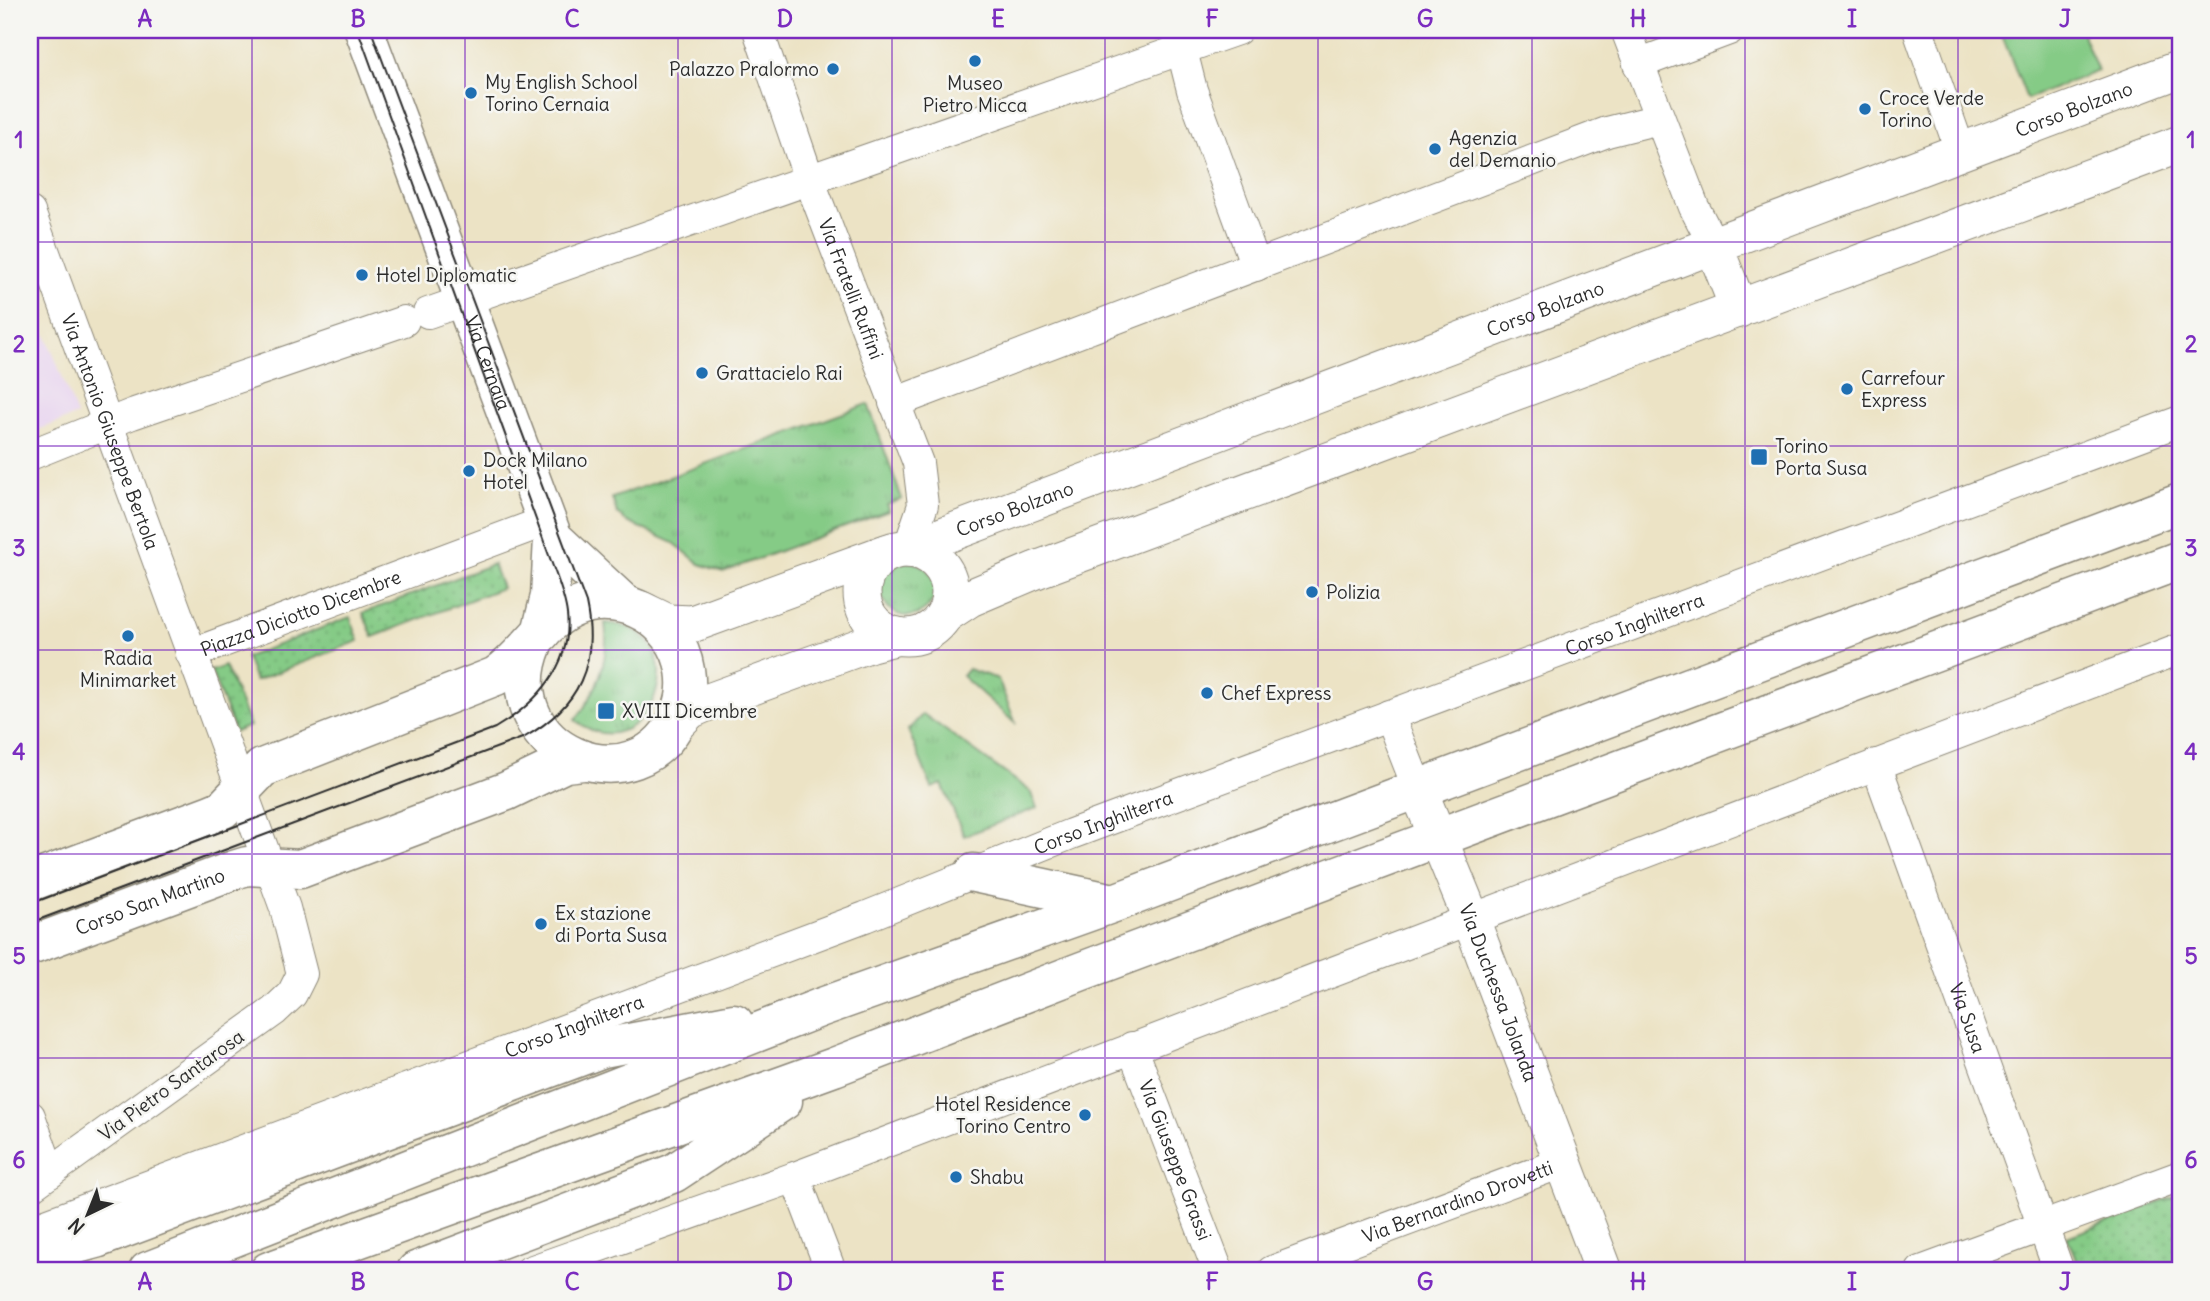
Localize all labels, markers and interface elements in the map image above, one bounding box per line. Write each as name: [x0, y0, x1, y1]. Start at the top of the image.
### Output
text: A: [138, 4, 153, 33]
text: B: [350, 4, 366, 33]
text: C: [564, 4, 580, 33]
text: D: [777, 4, 793, 33]
text: E: [991, 4, 1005, 33]
text: F: [1205, 4, 1219, 33]
text: G: [1417, 4, 1433, 33]
text: H: [1630, 4, 1646, 33]
text: I: [1847, 4, 1857, 33]
text: J: [2059, 4, 2071, 33]
marker: Museo Pietro Micca: [967, 53, 983, 69]
place label: Palazzo Pralormo: [669, 57, 819, 81]
marker: Palazzo Pralormo: [825, 61, 841, 77]
place label: My English School Torino Cernaia: [485, 70, 638, 116]
place label: Museo Pietro Micca: [923, 71, 1027, 117]
street label: Corso Bolzano: [2012, 76, 2136, 142]
marker: My English School Torino Cernaia: [463, 85, 479, 101]
place label: Croce Verde Torino: [1879, 86, 1984, 132]
marker: Croce Verde Torino: [1857, 101, 1873, 117]
text: 1: [14, 125, 24, 154]
text: 1: [2186, 125, 2196, 154]
place label: Agenzia del Demanio: [1449, 126, 1556, 172]
marker: Agenzia del Demanio: [1427, 141, 1443, 157]
street label: Via Fratelli Ruffini: [813, 215, 889, 362]
place label: Hotel Diplomatic: [376, 263, 517, 287]
marker: Hotel Diplomatic: [354, 267, 370, 283]
street label: Corso Bolzano: [1483, 276, 1607, 342]
street label: Via Antonio Giuseppe Bertola: [56, 311, 165, 553]
street label: Via Cernaia: [459, 312, 516, 413]
text: 2: [13, 329, 26, 358]
text: 2: [2185, 329, 2198, 358]
place label: Grattacielo Rai: [716, 361, 842, 385]
marker: Grattacielo Rai: [694, 365, 710, 381]
place label: Carrefour Express: [1861, 366, 1945, 412]
marker: Carrefour Express: [1839, 381, 1855, 397]
place label: Torino Porta Susa: [1775, 434, 1868, 480]
marker: Torino Porta Susa: [1749, 447, 1769, 467]
place label: Dock Milano Hotel: [483, 448, 587, 494]
marker: Dock Milano Hotel: [461, 463, 477, 479]
street label: Corso Bolzano: [953, 476, 1077, 542]
text: 3: [12, 533, 26, 562]
text: 3: [2184, 533, 2198, 562]
street label: Piazza Diciotto Dicembre: [197, 564, 404, 661]
place label: Polizia: [1326, 580, 1381, 604]
marker: Polizia: [1304, 584, 1320, 600]
street label: Corso Inghilterra: [1562, 587, 1707, 661]
marker: Radia Minimarket: [120, 628, 136, 644]
place label: Radia Minimarket: [80, 646, 176, 692]
place label: Chef Express: [1221, 681, 1331, 705]
marker: Chef Express: [1199, 685, 1215, 701]
place label: XVIII Dicembre: [622, 699, 757, 723]
marker: XVIII Dicembre: [596, 701, 616, 721]
text: 4: [12, 737, 26, 766]
text: 4: [2184, 737, 2198, 766]
street label: Corso Inghilterra: [1030, 785, 1176, 860]
street label: Corso San Martino: [72, 863, 228, 940]
street label: Via Duchessa Jolanda: [1454, 900, 1543, 1085]
place label: Ex stazione di Porta Susa: [555, 901, 667, 947]
marker: Ex stazione di Porta Susa: [533, 916, 549, 932]
text: 5: [12, 941, 26, 970]
text: 5: [2184, 941, 2198, 970]
street label: Via Susa: [1944, 980, 1991, 1056]
street label: Corso Inghilterra: [501, 989, 647, 1063]
street label: Via Pietro Santarosa: [94, 1024, 248, 1146]
street label: Via Giuseppe Grassi: [1134, 1076, 1217, 1243]
place label: Hotel Residence Torino Centro: [935, 1092, 1071, 1138]
marker: Hotel Residence Torino Centro: [1077, 1107, 1093, 1123]
text: 6: [12, 1145, 26, 1174]
text: 6: [2184, 1145, 2198, 1174]
street label: Via Bernardino Drovetti: [1359, 1155, 1556, 1248]
place label: Shabu: [970, 1165, 1024, 1189]
marker: Shabu: [948, 1169, 964, 1185]
north arrow: [52, 1178, 122, 1248]
text: N: [63, 1213, 89, 1240]
text: A: [138, 1267, 153, 1296]
text: B: [350, 1267, 366, 1296]
text: C: [564, 1267, 580, 1296]
text: D: [777, 1267, 793, 1296]
text: E: [991, 1267, 1005, 1296]
text: F: [1205, 1267, 1219, 1296]
text: G: [1417, 1267, 1433, 1296]
text: H: [1630, 1267, 1646, 1296]
text: I: [1847, 1267, 1857, 1296]
text: J: [2059, 1267, 2071, 1296]

